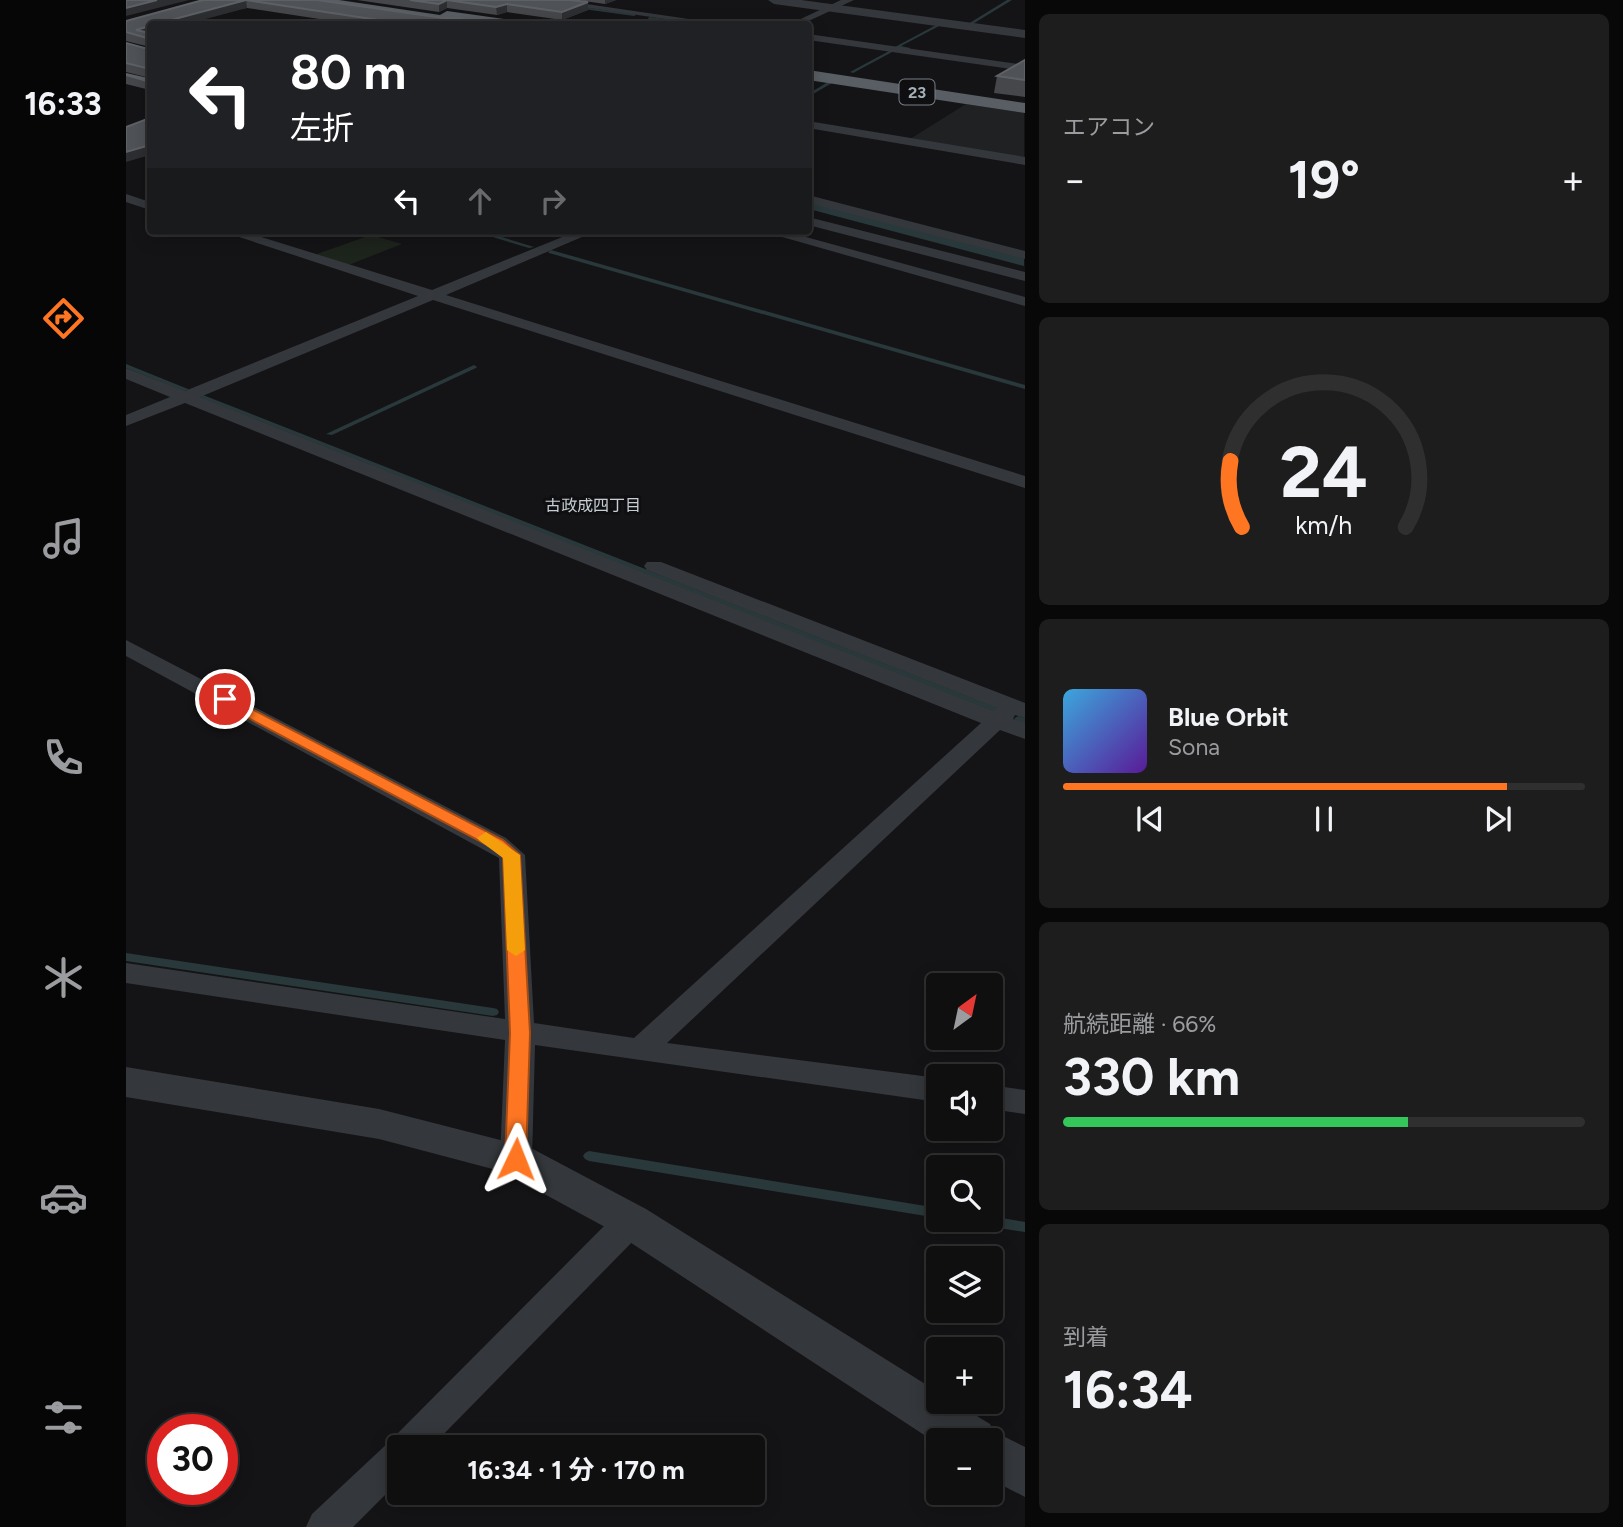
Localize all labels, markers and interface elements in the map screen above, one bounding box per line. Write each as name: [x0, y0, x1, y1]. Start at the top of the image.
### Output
text: 80 m: [290, 42, 406, 101]
icon: left: [175, 49, 266, 140]
road number: 23: [900, 80, 934, 104]
text: 16:33: [24, 85, 102, 123]
text: 左折: [290, 109, 354, 147]
text: エアコン: [1063, 113, 1155, 141]
text: 19°: [1288, 149, 1360, 211]
text: −: [1063, 157, 1087, 203]
text: +: [1561, 157, 1585, 203]
icon: left: [388, 182, 426, 220]
icon: ahead: [461, 182, 499, 220]
icon: right: [534, 182, 572, 220]
icon: directions: [39, 294, 88, 343]
text: 24: [1280, 428, 1368, 515]
district label: 古政成四丁目: [545, 496, 641, 515]
text: km/h: [1295, 510, 1353, 540]
icon: music: [39, 514, 88, 563]
pin: [195, 669, 255, 729]
icon: arrive: [206, 680, 244, 718]
text: Blue Orbit: [1168, 701, 1289, 733]
icon: phone: [39, 733, 88, 782]
text: Sona: [1168, 733, 1220, 761]
icon: previous: [1131, 800, 1169, 838]
icon: pause: [1305, 800, 1343, 838]
icon: next: [1479, 800, 1517, 838]
icon: climate: [39, 953, 88, 1002]
north arrow: [926, 973, 1003, 1050]
map controls: [926, 973, 1003, 1505]
text: 航続距離 · 66%: [1063, 1010, 1216, 1038]
text: 330 km: [1063, 1046, 1240, 1108]
button: sound: [926, 1064, 1003, 1141]
position arrow: [479, 1122, 553, 1196]
button: search: [926, 1155, 1003, 1232]
icon: car: [39, 1173, 88, 1222]
button: layers: [926, 1246, 1003, 1323]
text: 到着: [1063, 1323, 1109, 1351]
button: +: [926, 1337, 1003, 1414]
text: 16:34: [1063, 1359, 1193, 1421]
icon: filters: [39, 1393, 88, 1442]
speed limit sign: 30: [147, 1414, 238, 1505]
button: −: [926, 1428, 1003, 1505]
text: 16:34 · 1 分 · 170 m: [467, 1454, 685, 1486]

